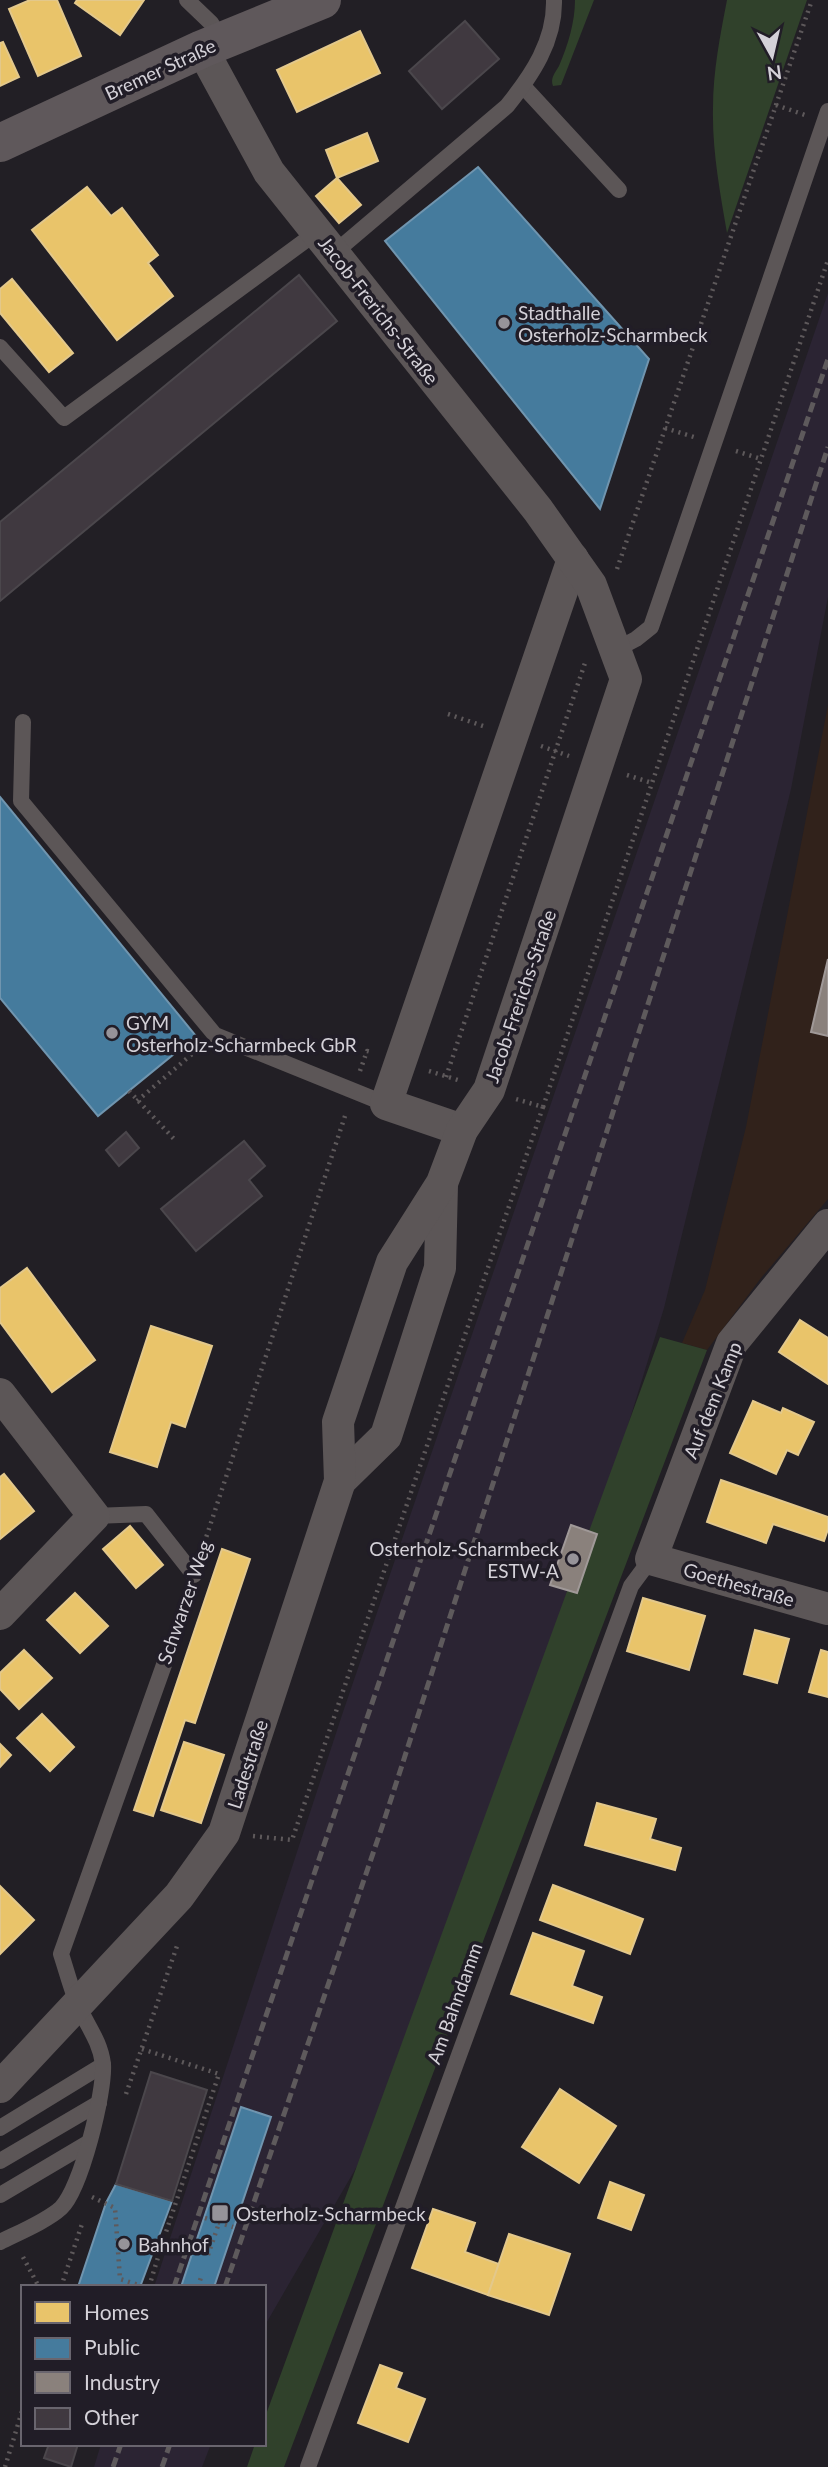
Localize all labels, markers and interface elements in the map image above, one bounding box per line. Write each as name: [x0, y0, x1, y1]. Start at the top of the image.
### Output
north arrow: [737, 21, 807, 91]
street label: Bremer Straße: [101, 33, 219, 105]
text: N: [766, 61, 783, 86]
street label: Jacob-Frerichs-Straße: [314, 231, 444, 389]
place label: Stadthalle Osterholz-Scharmbeck: [518, 301, 708, 346]
marker: Stadthalle Osterholz-Scharmbeck: [496, 315, 512, 331]
street label: Jacob-Frerichs-Straße: [480, 907, 560, 1085]
place label: GYM Osterholz-Scharmbeck GbR: [126, 1011, 357, 1056]
marker: GYM Osterholz-Scharmbeck GbR: [104, 1025, 120, 1041]
street label: Auf dem Kamp: [678, 1338, 746, 1462]
street label: Schwarzer Weg: [152, 1537, 216, 1667]
place label: Osterholz-Scharmbeck ESTW-A: [369, 1537, 559, 1582]
marker: Osterholz-Scharmbeck ESTW-A: [565, 1551, 581, 1567]
street label: Goethestraße: [681, 1557, 797, 1611]
street label: Ladestraße: [222, 1717, 272, 1811]
street label: Am Bahndamm: [421, 1939, 487, 2067]
place label: Osterholz-Scharmbeck: [236, 2202, 426, 2225]
marker: Osterholz-Scharmbeck: [210, 2203, 230, 2223]
place label: Bahnhof: [138, 2233, 209, 2256]
marker: Bahnhof: [116, 2236, 132, 2252]
legend: [21, 2285, 266, 2446]
text: Homes: [84, 2299, 149, 2324]
text: Public: [84, 2334, 140, 2359]
text: Industry: [84, 2369, 160, 2394]
text: Other: [84, 2404, 139, 2429]

